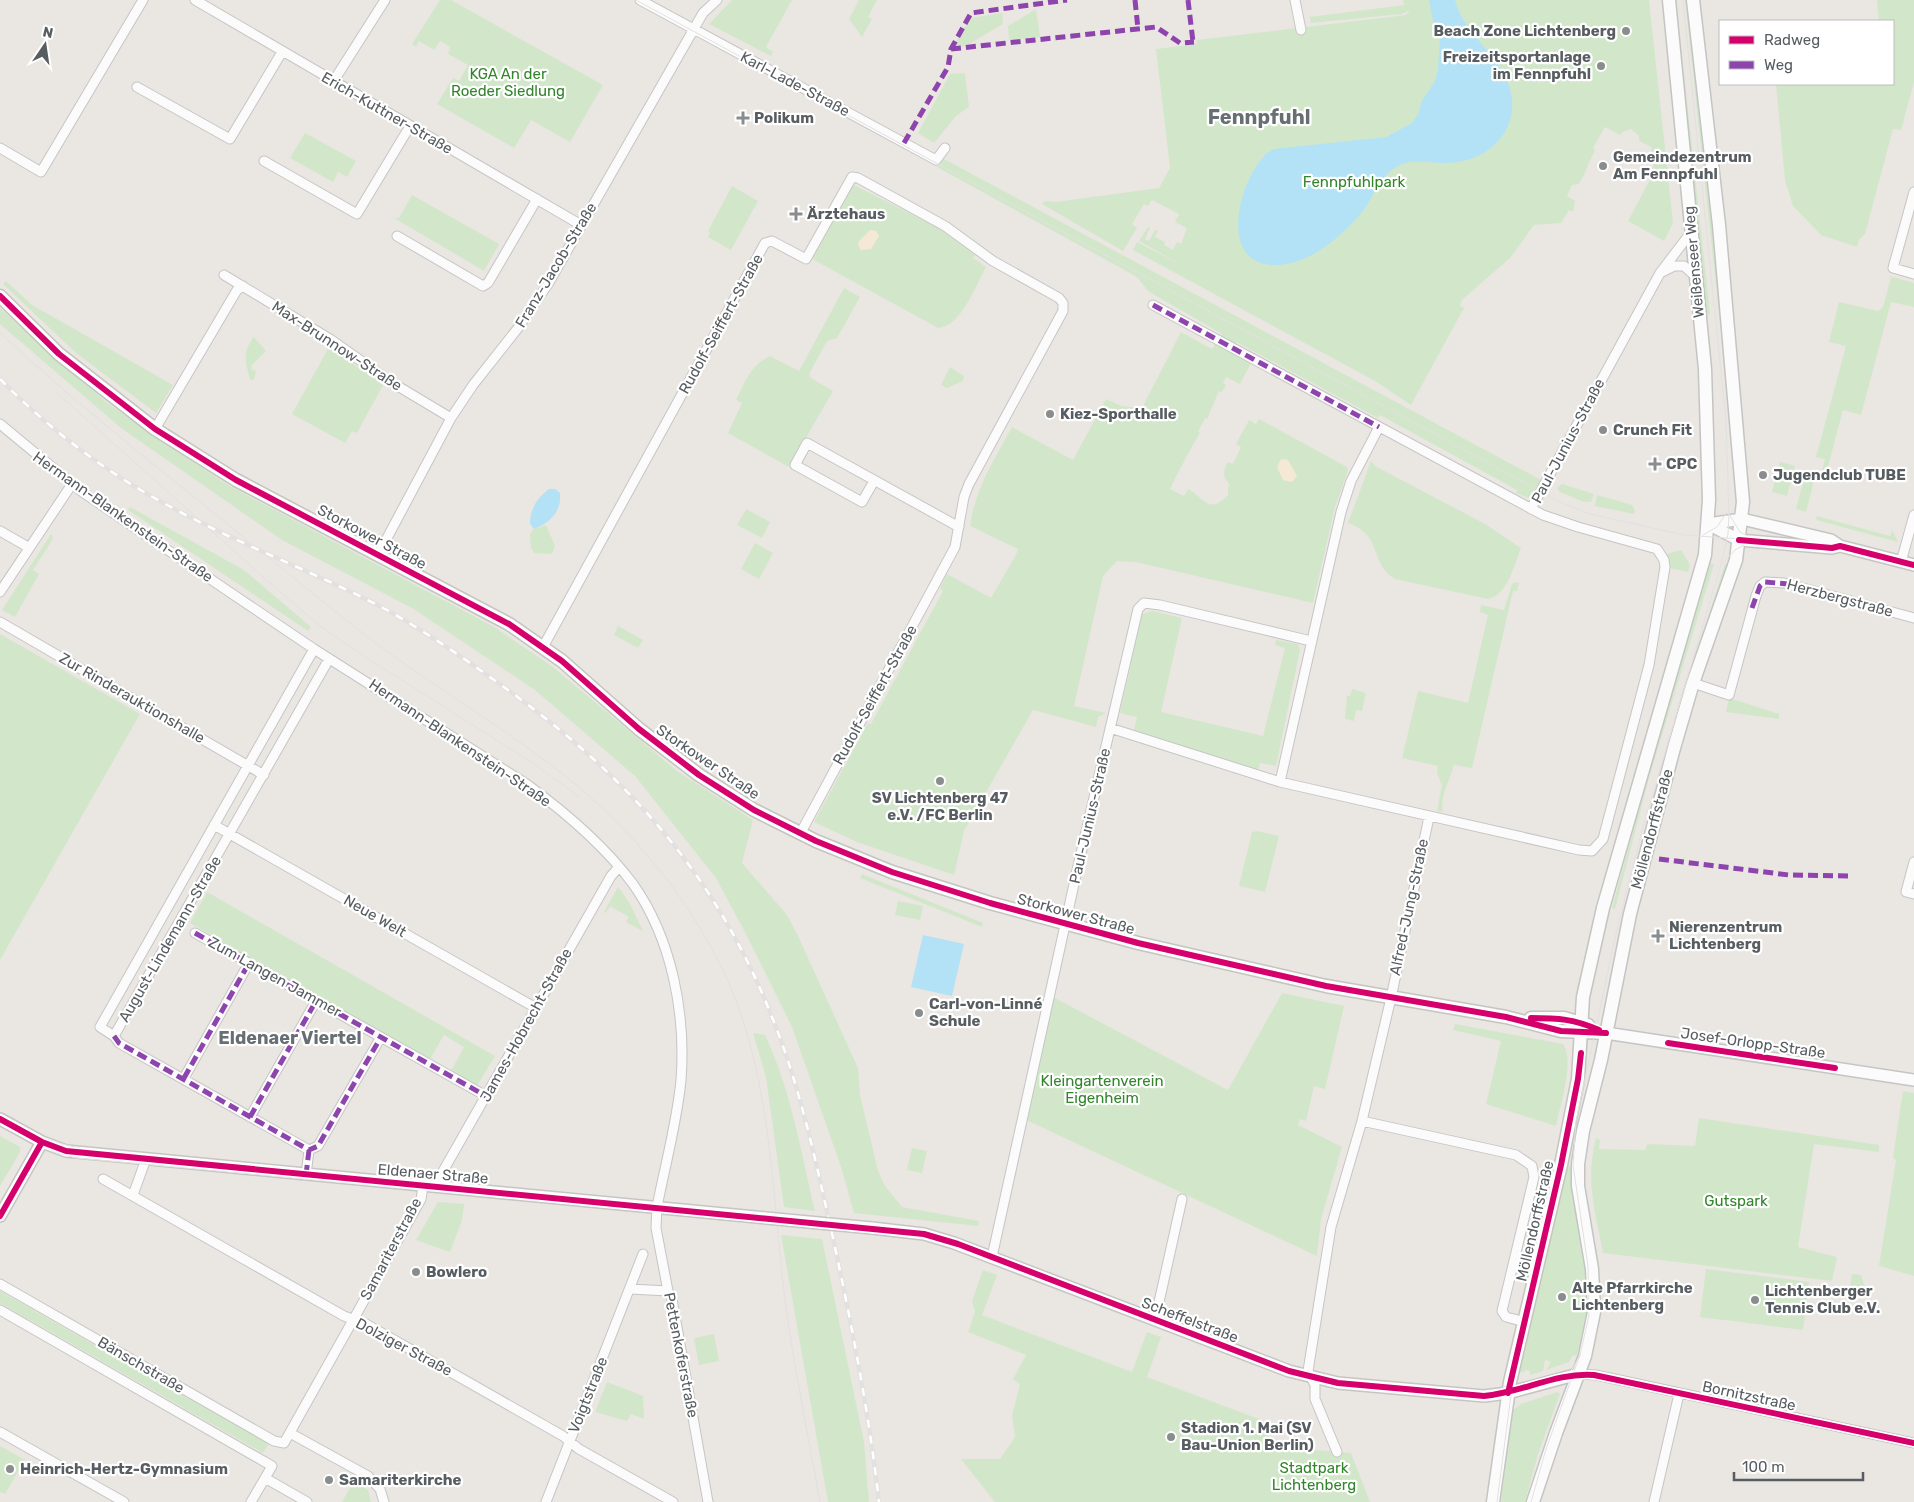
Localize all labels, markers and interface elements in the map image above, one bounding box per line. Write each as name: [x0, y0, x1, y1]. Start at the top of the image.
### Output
north arrow: [20, 20, 70, 70]
legend: [1719, 20, 1894, 85]
place label: Beach Zone Lichtenberg: [1433, 22, 1616, 40]
text: N: [41, 23, 55, 42]
marker: Beach Zone Lichtenberg: [1620, 25, 1632, 37]
text: Radweg: [1764, 31, 1820, 49]
street label: Karl-Lade-Straße: [737, 48, 853, 120]
place label: Freizeitsportanlage im Fennpfuhl: [1443, 48, 1591, 83]
text: Weg: [1764, 56, 1793, 74]
marker: Freizeitsportanlage im Fennpfuhl: [1595, 60, 1607, 72]
park label: KGA An der Roeder Siedlung: [451, 65, 565, 100]
street label: Erich-Kuttner-Straße: [318, 68, 456, 158]
district label: Fennpfuhl: [1208, 105, 1310, 129]
place label: Polikum: [754, 109, 814, 127]
marker: Polikum: [736, 111, 750, 125]
place label: Gemeindezentrum Am Fennpfuhl: [1613, 148, 1752, 183]
marker: Gemeindezentrum Am Fennpfuhl: [1597, 160, 1609, 172]
park label: Fennpfuhlpark: [1303, 173, 1405, 191]
street label: Franz-Jacob-Straße: [512, 199, 600, 331]
place label: Ärztehaus: [807, 205, 885, 223]
street label: Weißenseer Weg: [1680, 205, 1708, 319]
marker: Ärztehaus: [789, 207, 803, 221]
street label: Rudolf-Seiffert-Straße: [675, 251, 767, 397]
street label: Max-Brunnow-Straße: [269, 297, 405, 395]
street label: Paul-Junius-Straße: [1528, 376, 1608, 506]
place label: Kiez-Sporthalle: [1060, 405, 1177, 423]
marker: Kiez-Sporthalle: [1044, 408, 1056, 420]
place label: Crunch Fit: [1613, 421, 1692, 439]
marker: Crunch Fit: [1597, 424, 1609, 436]
street label: Hermann-Blankenstein-Straße: [30, 448, 216, 586]
place label: CPC: [1666, 455, 1698, 473]
marker: CPC: [1648, 457, 1662, 471]
place label: Jugendclub TUBE: [1773, 466, 1906, 484]
marker: Jugendclub TUBE: [1757, 469, 1769, 481]
street label: Storkower Straße: [314, 501, 430, 573]
street label: Herzbergstraße: [1785, 575, 1895, 621]
street label: Rudolf-Seiffert-Straße: [829, 622, 921, 768]
street label: Zur Rinderauktionshalle: [56, 649, 208, 747]
street label: Hermann-Blankenstein-Straße: [366, 675, 554, 811]
street label: Storkower Straße: [653, 721, 763, 803]
street label: Paul-Junius-Straße: [1066, 746, 1114, 886]
street label: Möllendorffstraße: [1627, 767, 1677, 891]
marker: SV Lichtenberg 47 e.V. /FC Berlin: [934, 775, 946, 787]
place label: SV Lichtenberg 47 e.V. /FC Berlin: [872, 789, 1009, 824]
street label: Alfred-Jung-Straße: [1386, 837, 1432, 977]
street label: August-Lindemann-Straße: [115, 853, 225, 1025]
street label: Storkower Straße: [1015, 890, 1137, 938]
street label: Neue Welt: [340, 891, 410, 941]
place label: Nierenzentrum Lichtenberg: [1669, 918, 1782, 953]
marker: Nierenzentrum Lichtenberg: [1651, 929, 1665, 943]
street label: Zum Langen Jammer: [205, 933, 345, 1021]
street label: James-Hobrecht-Straße: [476, 945, 576, 1105]
place label: Carl-von-Linné Schule: [929, 995, 1042, 1030]
marker: Carl-von-Linné Schule: [913, 1007, 925, 1019]
street label: Josef-Orlopp-Straße: [1679, 1024, 1827, 1062]
district label: Eldenaer Viertel: [218, 1027, 362, 1049]
park label: Kleingartenverein Eigenheim: [1041, 1072, 1163, 1107]
street label: Möllendorffstraße: [1512, 1159, 1558, 1283]
street label: Eldenaer Straße: [377, 1160, 489, 1188]
park label: Gutspark: [1704, 1192, 1768, 1210]
street label: Samariterstraße: [356, 1195, 426, 1303]
place label: Bowlero: [426, 1263, 487, 1281]
marker: Bowlero: [410, 1266, 422, 1278]
place label: Alte Pfarrkirche Lichtenberg: [1572, 1279, 1693, 1314]
place label: Lichtenberger Tennis Club e.V.: [1765, 1282, 1880, 1317]
street label: Pettenkoferstraße: [660, 1291, 702, 1419]
marker: Alte Pfarrkirche Lichtenberg: [1556, 1291, 1568, 1303]
street label: Scheffelstraße: [1139, 1293, 1241, 1347]
marker: Lichtenberger Tennis Club e.V.: [1749, 1294, 1761, 1306]
street label: Dolziger Straße: [353, 1314, 455, 1380]
street label: Bänschstraße: [94, 1333, 188, 1397]
street label: Voigtstraße: [565, 1354, 611, 1436]
street label: Bornitzstraße: [1701, 1377, 1797, 1415]
place label: Stadion 1. Mai (SV Bau-Union Berlin): [1181, 1419, 1314, 1454]
marker: Stadion 1. Mai (SV Bau-Union Berlin): [1165, 1431, 1177, 1443]
scale bar: [1734, 1450, 1863, 1482]
text: 100 m: [1742, 1458, 1784, 1476]
park label: Stadtpark Lichtenberg: [1272, 1459, 1356, 1494]
place label: Heinrich-Hertz-Gymnasium: [20, 1460, 228, 1478]
marker: Heinrich-Hertz-Gymnasium: [4, 1463, 16, 1475]
place label: Samariterkirche: [339, 1471, 462, 1489]
marker: Samariterkirche: [323, 1474, 335, 1486]

